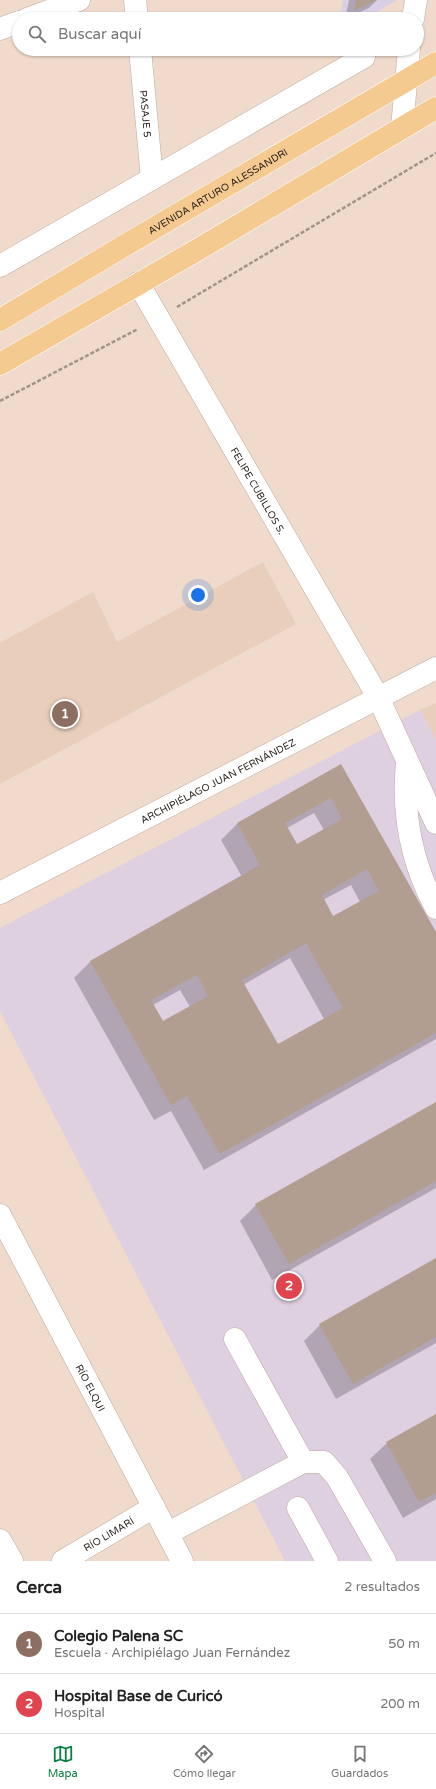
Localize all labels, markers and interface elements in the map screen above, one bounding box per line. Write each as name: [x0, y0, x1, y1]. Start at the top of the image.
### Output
search box: [12, 12, 424, 56]
icon: search: [26, 23, 48, 45]
text: Buscar aquí: [58, 25, 141, 43]
street label: PASAJE 5: [137, 90, 153, 138]
street label: AVENIDA ARTURO ALESSANDRI: [146, 146, 290, 237]
street label: FELIPE CUBILLOS S.: [228, 446, 287, 537]
your location: [188, 585, 208, 605]
pin: 1: [52, 699, 78, 729]
street label: ARCHIPIÉLAGO JUAN FERNÁNDEZ: [139, 737, 298, 826]
pin: 2: [276, 1271, 302, 1301]
street label: RÍO ELQUI: [73, 1362, 107, 1414]
street label: RÍO LIMARÍ: [82, 1515, 137, 1554]
text: Cerca: [16, 1577, 62, 1598]
text: 2 resultados: [344, 1579, 420, 1595]
text: Colegio Palena SC: [54, 1627, 183, 1645]
text: 1: [25, 1636, 33, 1652]
text: 50 m: [388, 1636, 420, 1652]
text: Escuela · Archipiélago Juan Fernández: [54, 1645, 290, 1661]
text: Hospital Base de Curicó: [54, 1687, 223, 1705]
text: 2: [25, 1696, 33, 1712]
text: 200 m: [380, 1696, 420, 1712]
text: Hospital: [54, 1705, 105, 1721]
tab: Mapa: [48, 1743, 78, 1780]
tab: Cómo llegar: [173, 1743, 236, 1780]
tab: Guardados: [331, 1743, 388, 1780]

